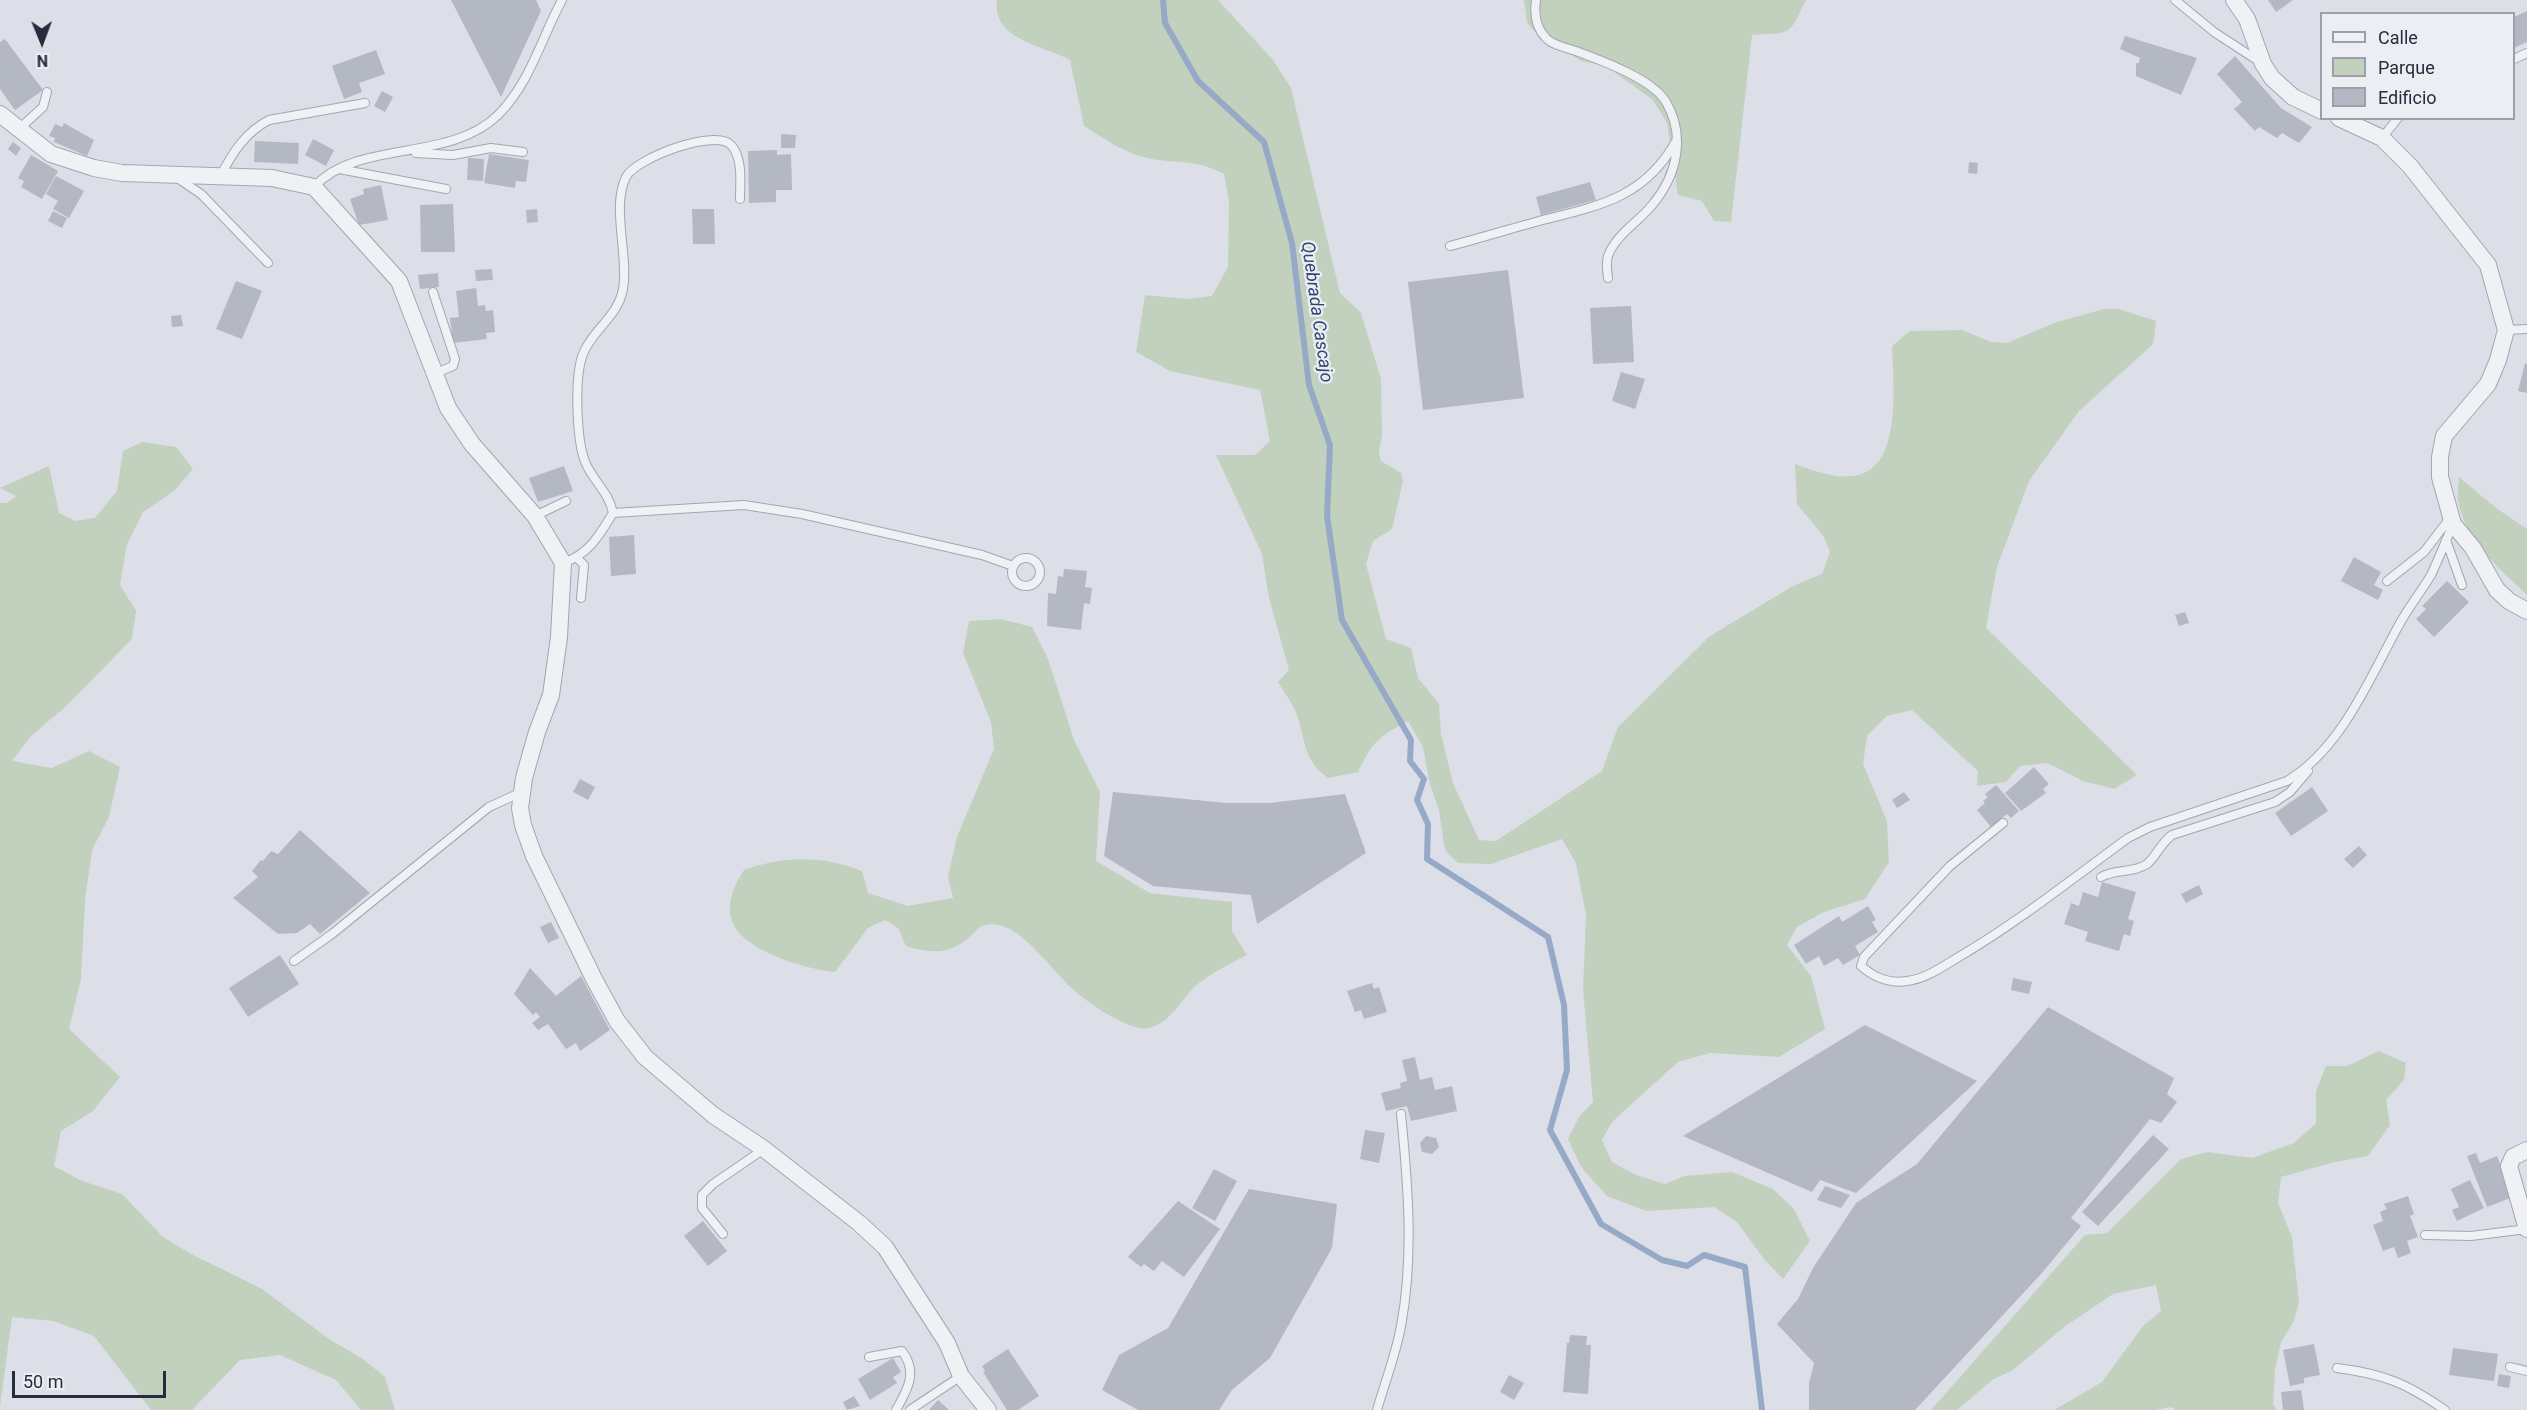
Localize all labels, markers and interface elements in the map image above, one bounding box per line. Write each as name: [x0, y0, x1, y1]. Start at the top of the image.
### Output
north arrow: [12, 12, 72, 72]
legend: [2320, 12, 2515, 120]
text: Calle: [2378, 27, 2418, 48]
text: N: [37, 51, 48, 70]
text: Parque: [2378, 57, 2435, 78]
text: Edificio: [2378, 87, 2437, 108]
water label: Quebrada Cascajo: [1295, 240, 1337, 384]
scale bar: [15, 1359, 170, 1397]
text: 50 m: [23, 1371, 63, 1392]

